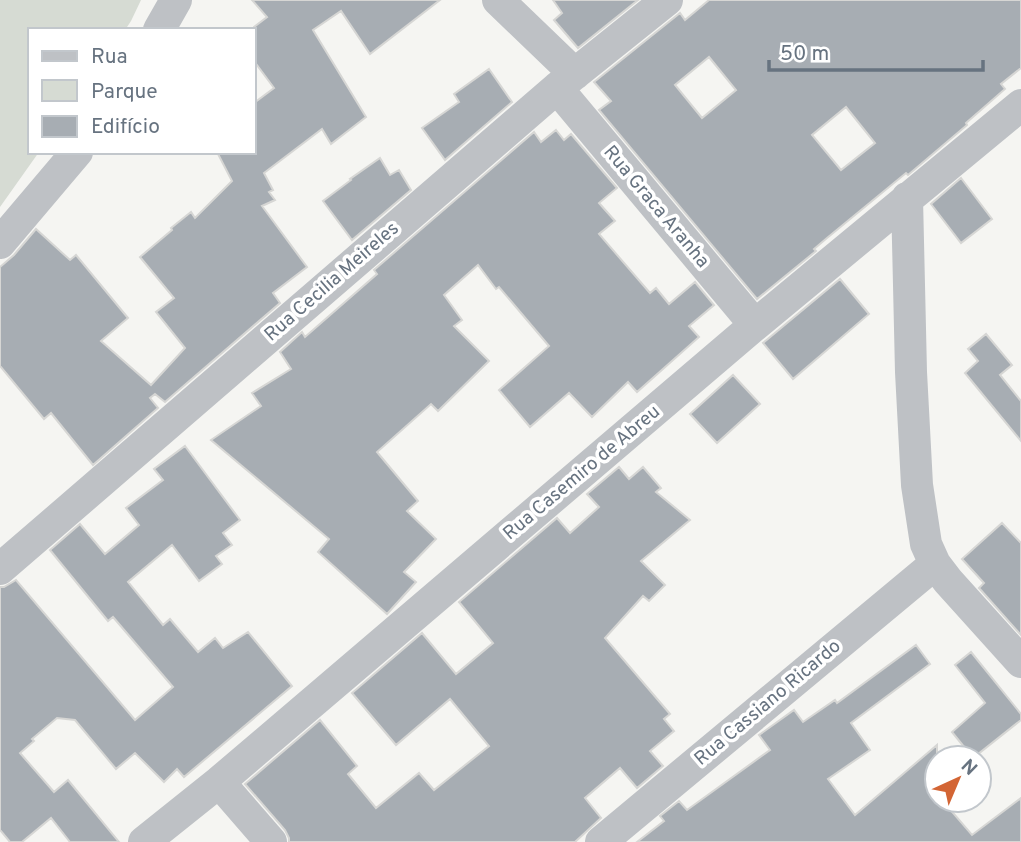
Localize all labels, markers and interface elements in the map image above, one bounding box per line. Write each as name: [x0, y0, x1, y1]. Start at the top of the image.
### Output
legend: [28, 28, 256, 154]
scale bar: [769, 28, 982, 72]
text: 50 m: [780, 41, 829, 68]
text: Rua: [91, 44, 128, 71]
text: Parque: [91, 79, 158, 106]
text: Edifício: [91, 114, 160, 141]
street label: Rua Graca Aranha: [598, 141, 714, 273]
street label: Rua Cecilia Meireles: [260, 217, 404, 347]
street label: Rua Casemiro de Abreu: [498, 400, 666, 546]
street label: Rua Cassiano Ricardo: [690, 635, 846, 771]
north arrow: [923, 744, 993, 814]
text: N: [955, 755, 982, 782]

